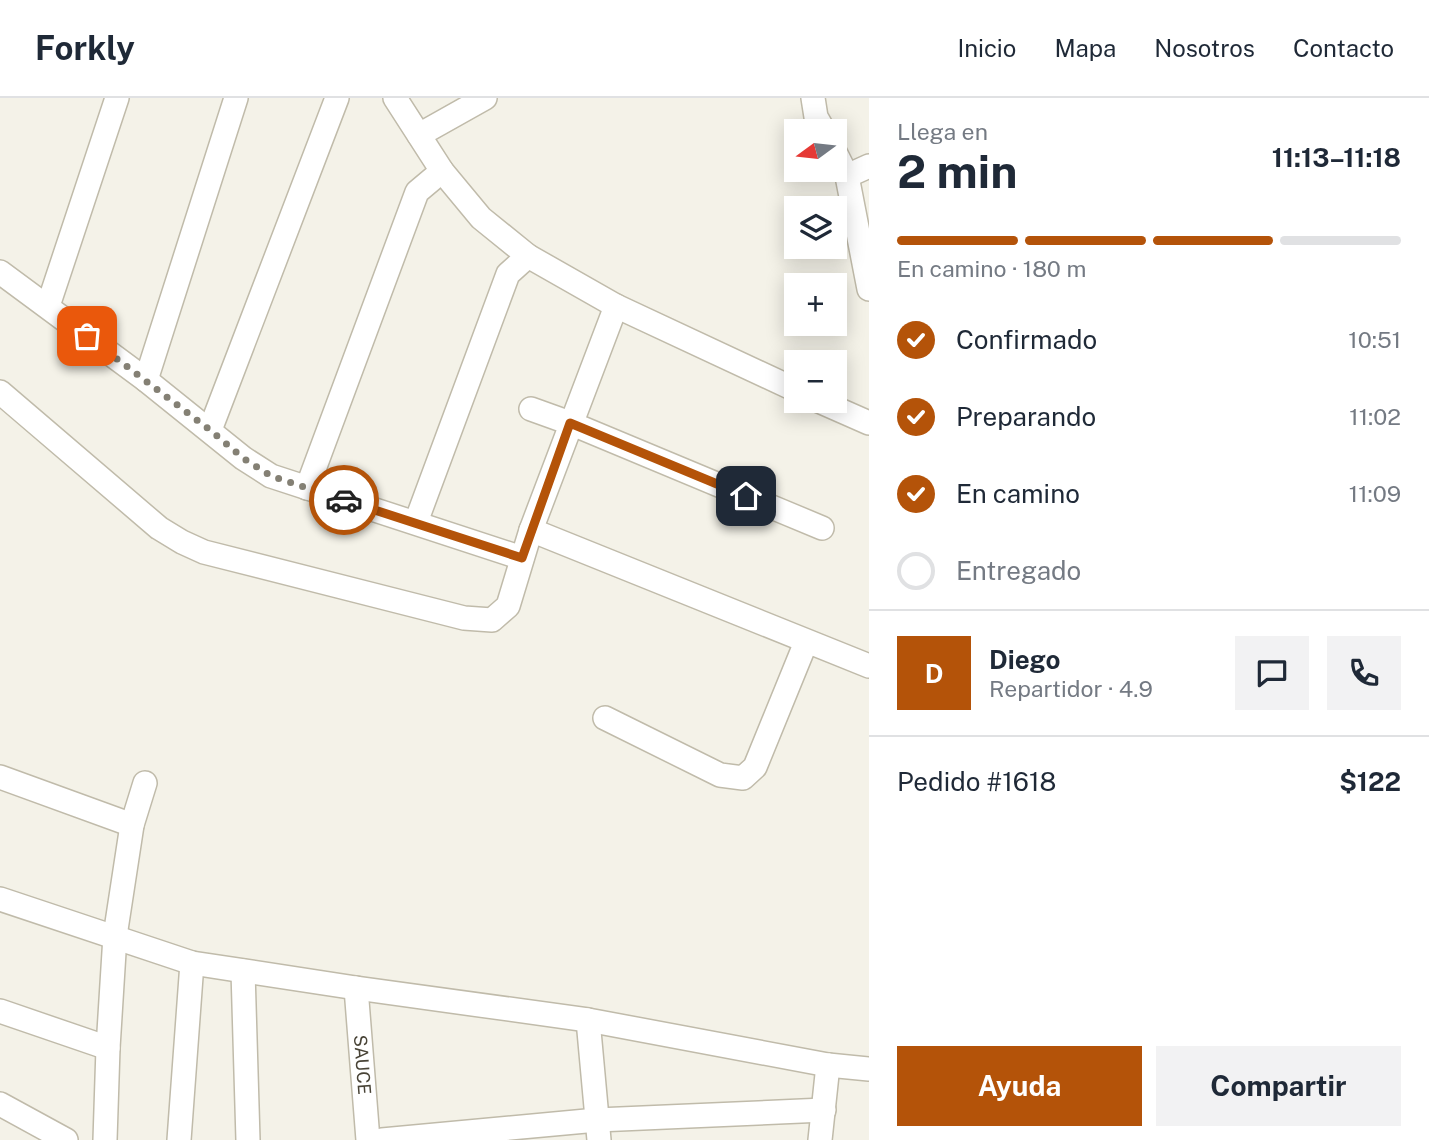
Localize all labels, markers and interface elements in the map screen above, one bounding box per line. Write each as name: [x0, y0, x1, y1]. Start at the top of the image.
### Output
text: Forkly: [35, 29, 135, 67]
text: Inicio: [957, 34, 1016, 62]
text: Mapa: [1054, 34, 1116, 62]
text: Nosotros: [1154, 34, 1255, 62]
text: Contacto: [1293, 34, 1394, 62]
text: Llega en: [897, 118, 988, 145]
north arrow: [784, 119, 847, 182]
map controls: [784, 119, 847, 413]
text: 11:13–11:18: [1272, 142, 1401, 173]
text: 2 min: [897, 144, 1017, 198]
button: layers: [784, 196, 847, 259]
text: En camino · 180 m: [897, 255, 1086, 282]
button: +: [784, 273, 847, 336]
pin: [57, 306, 117, 366]
icon: bag: [68, 317, 106, 355]
icon: check: [897, 321, 935, 359]
text: Confirmado: [956, 324, 1097, 355]
text: 10:51: [1348, 326, 1401, 353]
button: −: [784, 350, 847, 413]
icon: check: [897, 398, 935, 436]
text: Preparando: [956, 401, 1096, 432]
text: 11:02: [1349, 403, 1401, 430]
courier: [309, 465, 379, 535]
pin: [716, 466, 776, 526]
icon: check: [897, 475, 935, 513]
icon: home: [727, 477, 765, 515]
text: En camino: [956, 478, 1080, 509]
text: 11:09: [1349, 480, 1401, 507]
icon: car: [325, 481, 363, 519]
text: Entregado: [956, 555, 1081, 586]
button: chat: [1235, 636, 1309, 710]
button: phone: [1327, 636, 1401, 710]
text: Diego: [989, 644, 1060, 675]
text: D: [925, 658, 943, 689]
text: Repartidor · 4.9: [989, 675, 1153, 702]
text: Pedido #1618: [897, 766, 1056, 797]
text: $122: [1339, 766, 1401, 797]
street label: SAUCE: [350, 1034, 375, 1096]
button: Ayuda: [897, 1046, 1142, 1126]
button: Compartir: [1156, 1046, 1401, 1126]

